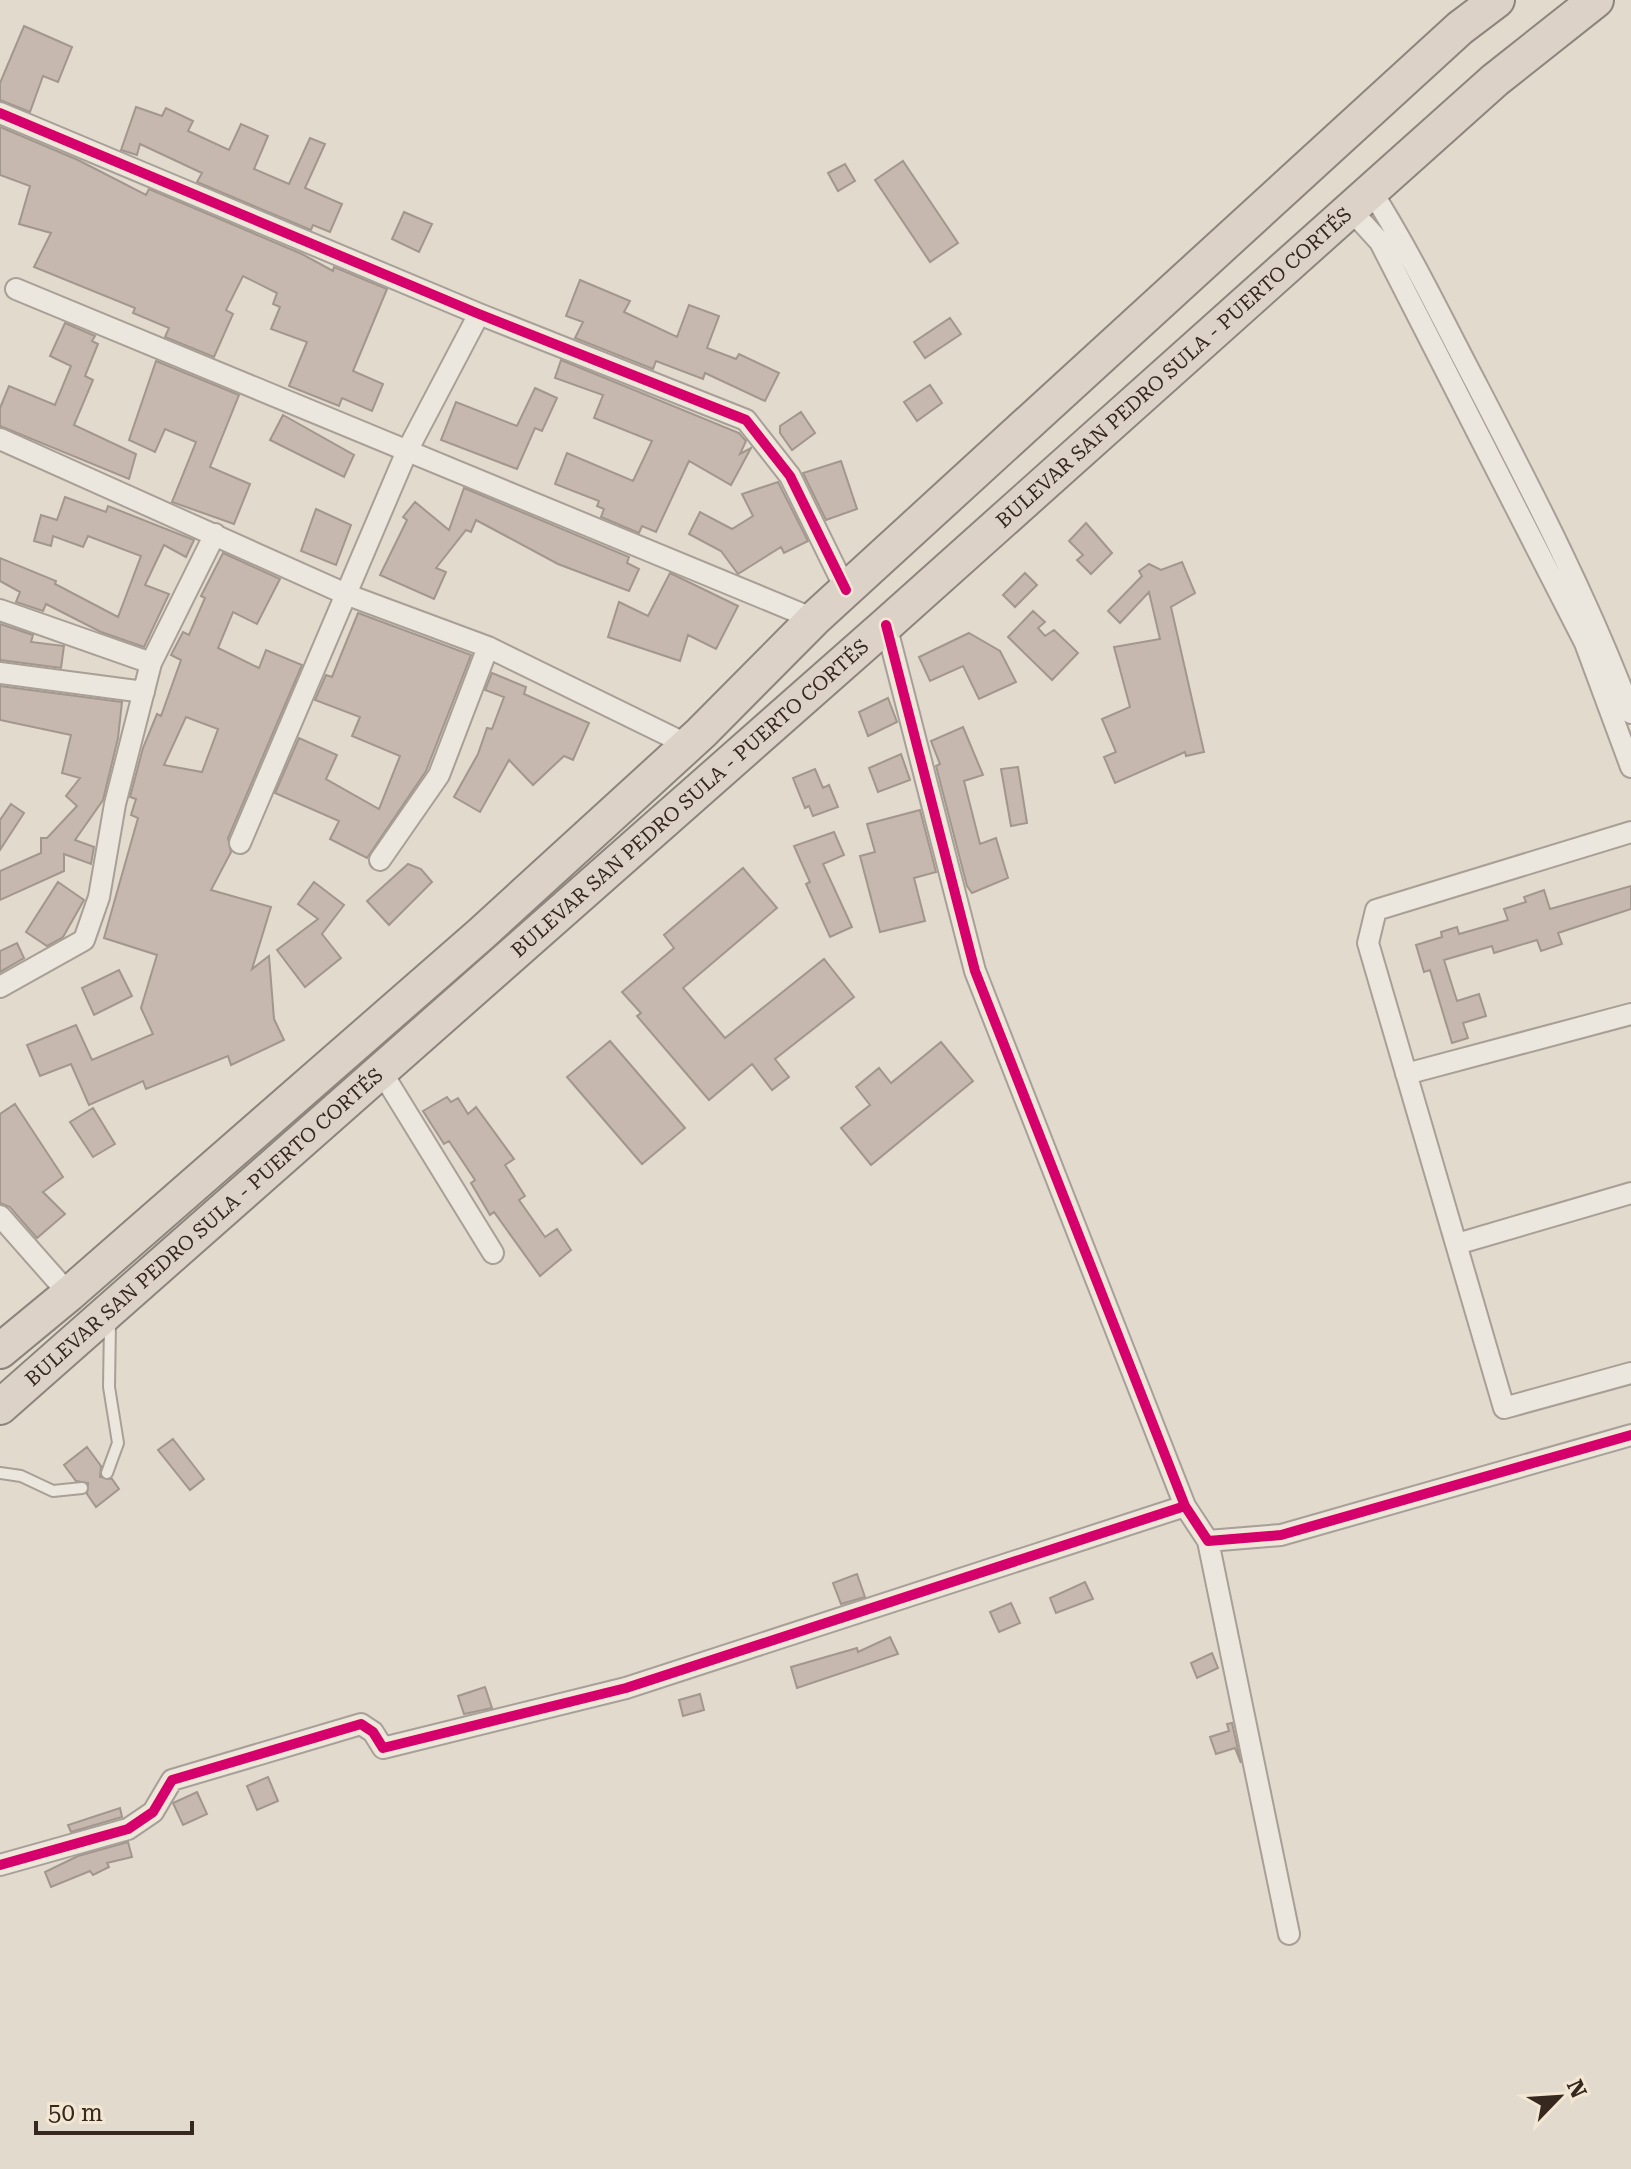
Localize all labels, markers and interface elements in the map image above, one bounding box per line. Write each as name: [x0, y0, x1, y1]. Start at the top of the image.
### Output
street label: BULEVAR SAN PEDRO SULA - PUERTO CORTÉS: [991, 202, 1356, 533]
street label: BULEVAR SAN PEDRO SULA - PUERTO CORTÉS: [506, 634, 873, 962]
street label: BULEVAR SAN PEDRO SULA - PUERTO CORTÉS: [20, 1063, 388, 1391]
north arrow: [1519, 2057, 1599, 2137]
text: N: [1562, 2076, 1592, 2102]
scale bar: [36, 2085, 192, 2135]
text: 50 m: [48, 2099, 103, 2127]

